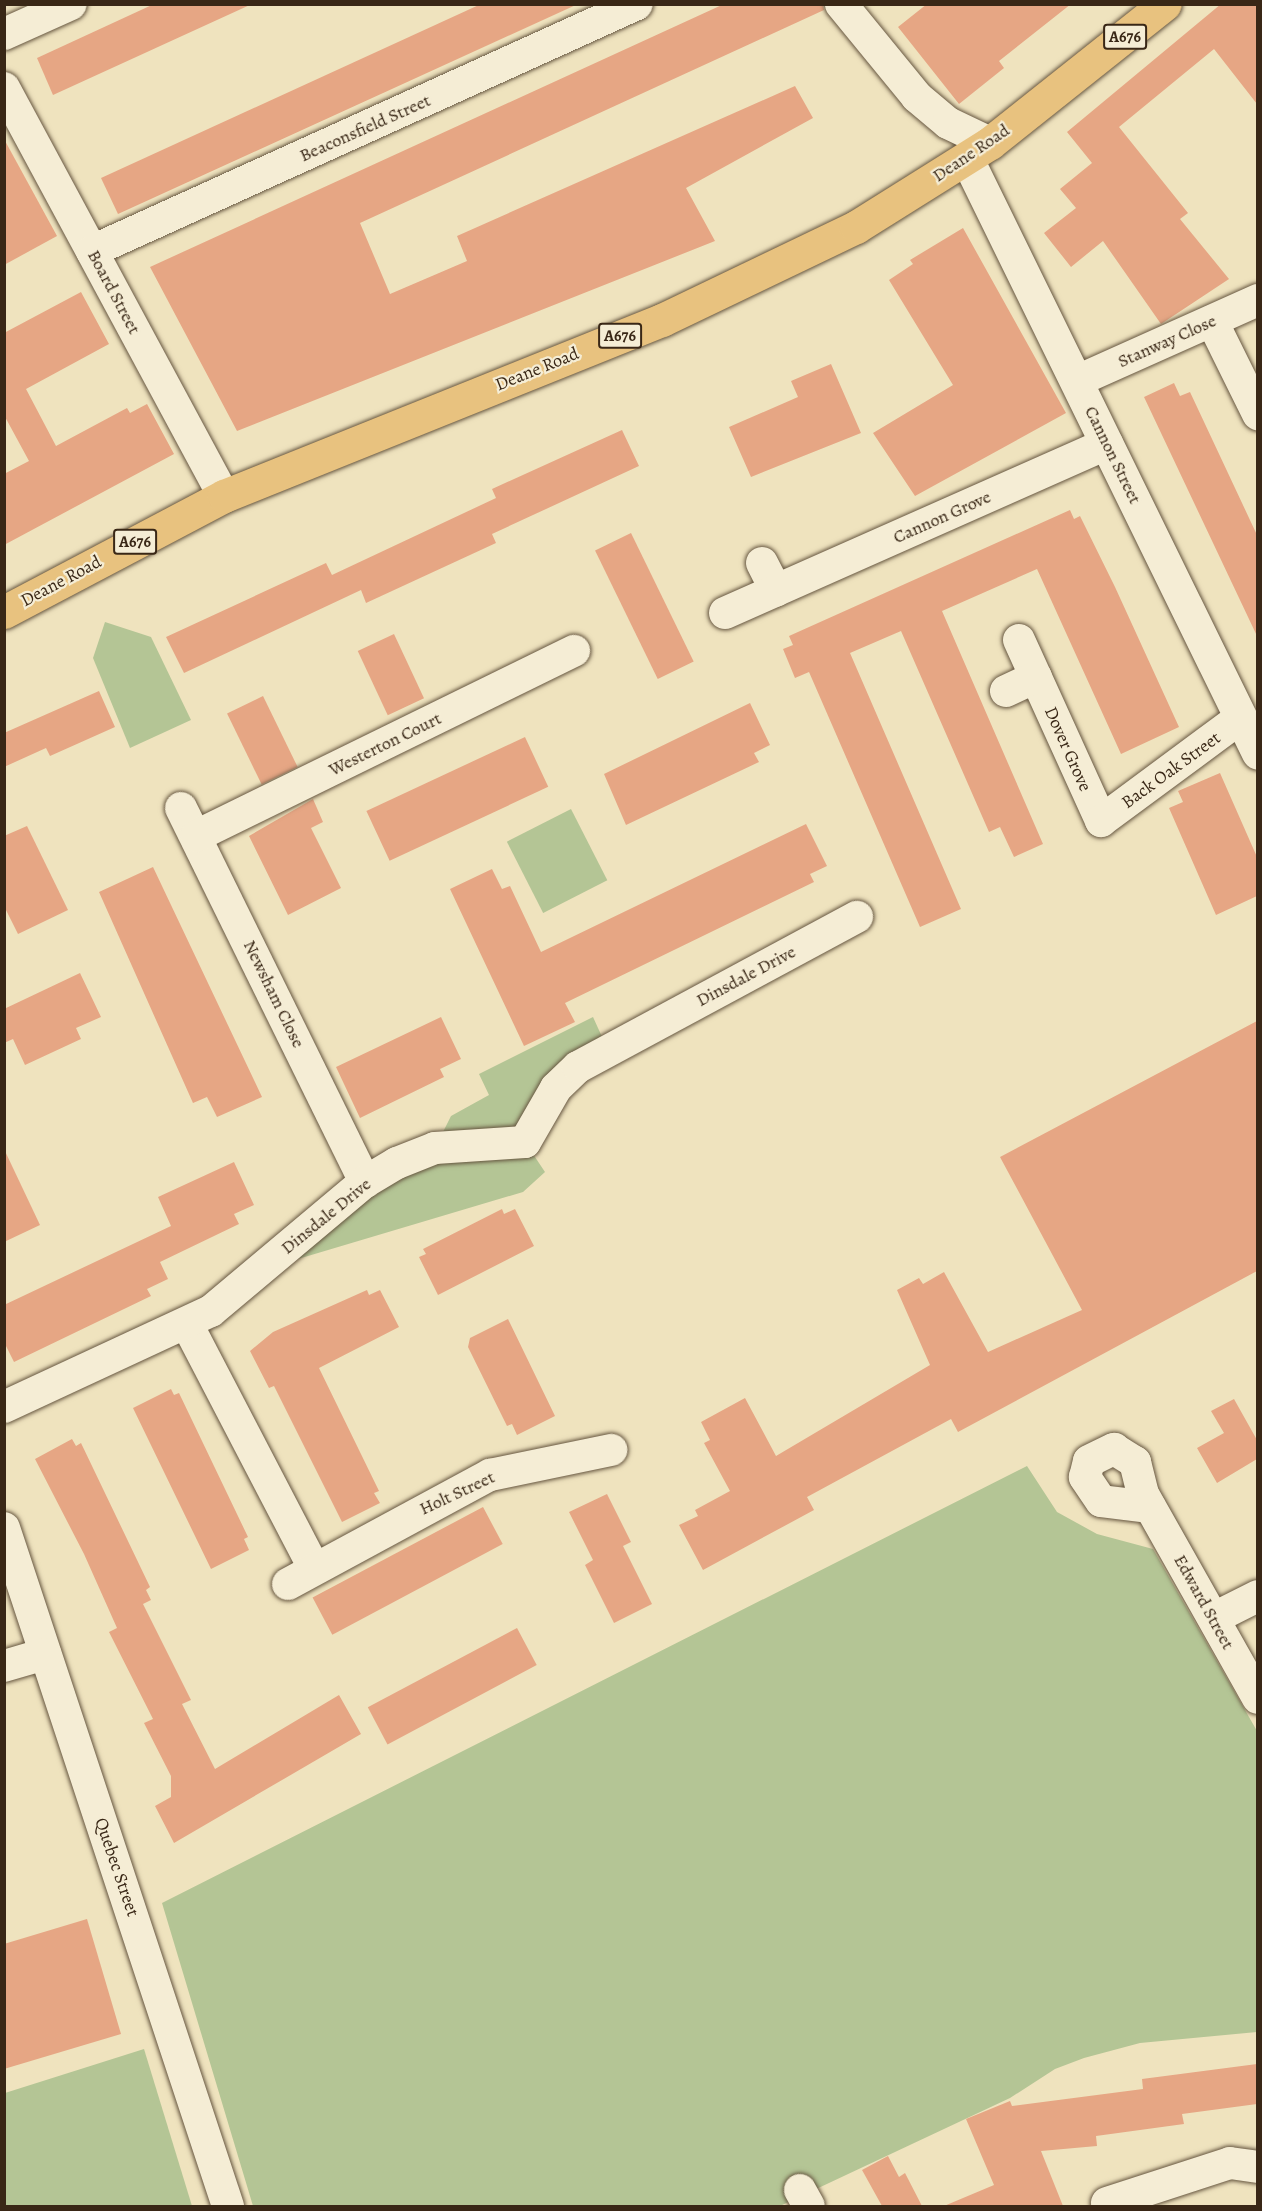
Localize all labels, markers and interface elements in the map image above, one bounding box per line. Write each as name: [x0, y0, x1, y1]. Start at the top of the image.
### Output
road number: A676: [1102, 24, 1148, 50]
street label: Beaconsfield Street: [296, 89, 434, 167]
street label: Deane Road: [928, 119, 1014, 187]
street label: Board Street: [83, 246, 145, 338]
street label: Stanway Close: [1114, 310, 1220, 372]
road number: A676: [598, 323, 642, 349]
street label: Deane Road: [492, 342, 582, 396]
street label: Cannon Street: [1080, 403, 1146, 507]
street label: Cannon Grove: [890, 486, 994, 548]
road number: A676: [112, 529, 158, 555]
street label: Deane Road: [17, 551, 105, 611]
street label: Dover Grove: [1040, 703, 1096, 795]
street label: Westerton Court: [325, 707, 445, 781]
street label: Back Oak Street: [1117, 727, 1225, 813]
street label: Newsham Close: [239, 937, 309, 1051]
street label: Dinsdale Drive: [693, 941, 799, 1011]
street label: Dinsdale Drive: [277, 1173, 375, 1259]
street label: Holt Street: [416, 1466, 498, 1520]
street label: Edward Street: [1169, 1551, 1239, 1653]
street label: Quebec Street: [90, 1815, 144, 1919]

